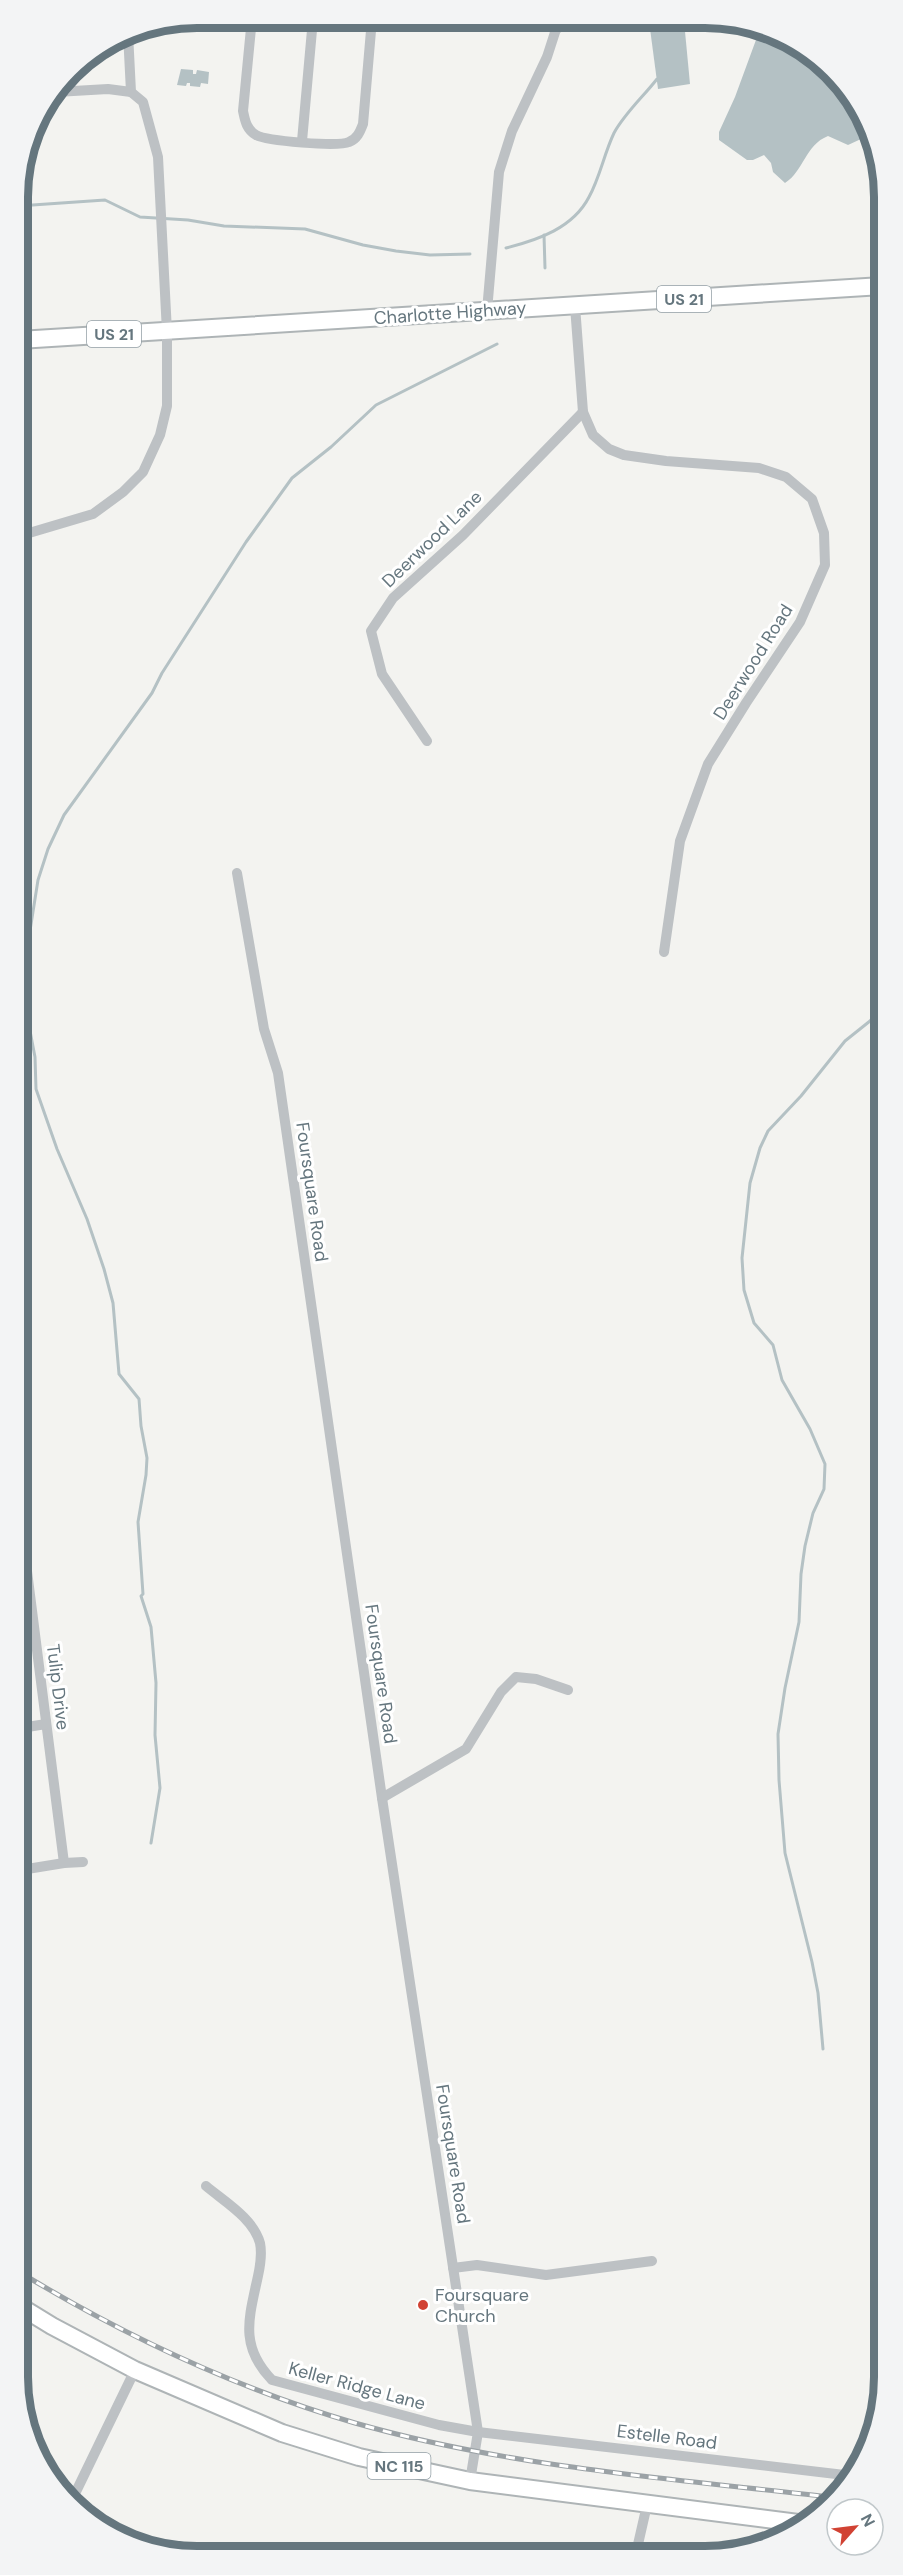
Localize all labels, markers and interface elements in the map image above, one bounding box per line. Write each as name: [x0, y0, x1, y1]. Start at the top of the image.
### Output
road number: US 21: [657, 286, 711, 312]
street label: Charlotte Highway: [373, 296, 527, 330]
road number: US 21: [87, 321, 141, 347]
street label: Deerwood Lane: [377, 485, 487, 593]
street label: Deerwood Road: [708, 600, 798, 724]
street label: Foursquare Road: [290, 1121, 334, 1263]
street label: Foursquare Road: [359, 1603, 403, 1745]
street label: Tulip Drive: [41, 1643, 75, 1731]
street label: Foursquare Road: [430, 2083, 476, 2225]
place label: Foursquare Church: [435, 2283, 529, 2328]
marker: Foursquare Church: [416, 2298, 430, 2312]
street label: Keller Ridge Lane: [286, 2356, 428, 2416]
street label: Estelle Road: [616, 2419, 718, 2455]
road number: NC 115: [368, 2453, 430, 2479]
north arrow: [825, 2497, 885, 2557]
text: N: [856, 2510, 880, 2530]

